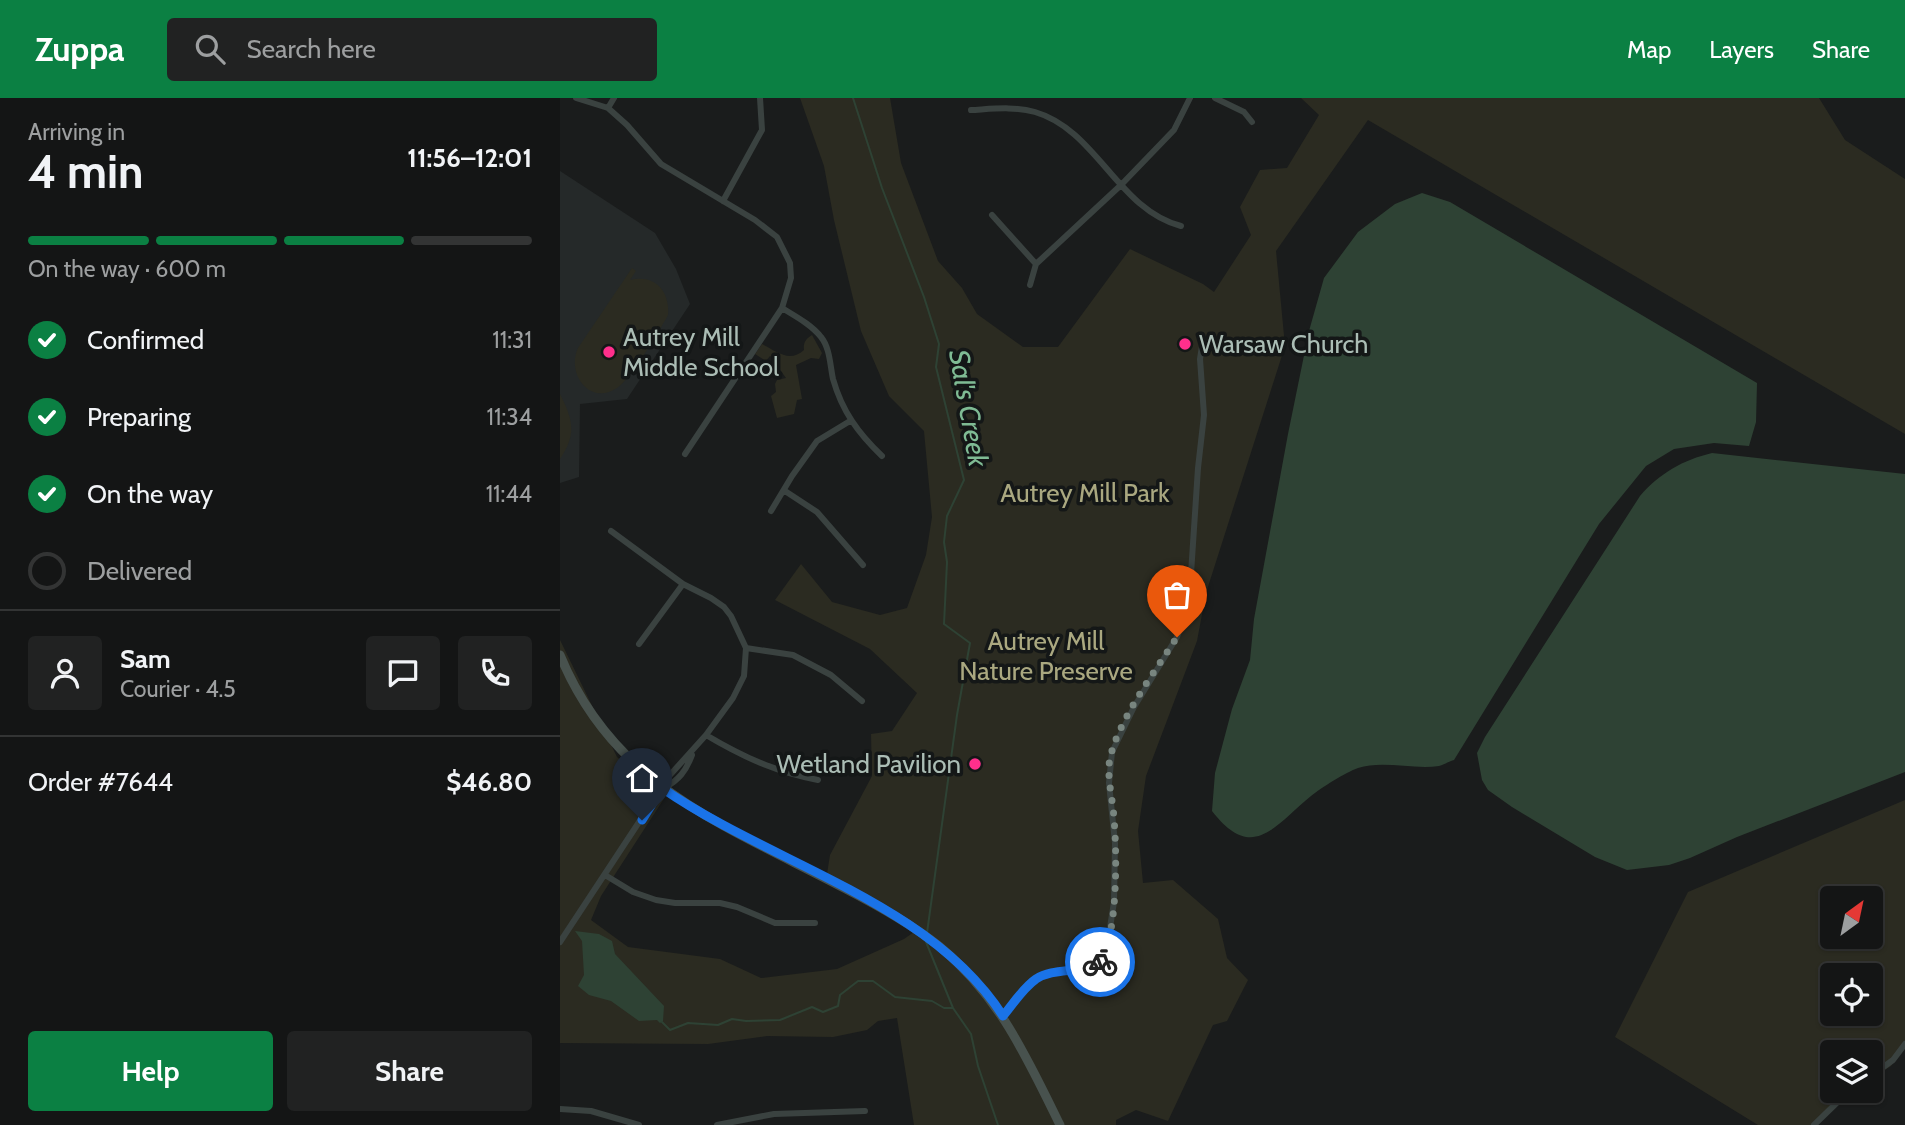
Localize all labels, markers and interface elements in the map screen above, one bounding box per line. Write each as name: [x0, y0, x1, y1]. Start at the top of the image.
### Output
search box: [167, 18, 657, 81]
text: Zuppa: [35, 29, 125, 69]
icon: search: [191, 30, 229, 68]
text: Search here: [247, 33, 376, 65]
text: Map: [1627, 35, 1671, 64]
text: Layers: [1709, 35, 1774, 64]
text: Share: [1812, 35, 1870, 64]
text: Arriving in: [28, 118, 125, 146]
text: 11:56–12:01: [407, 142, 532, 174]
text: 4 min: [28, 144, 143, 200]
text: On the way · 600 m: [28, 255, 226, 283]
icon: check: [28, 321, 66, 359]
place label: Autrey Mill Middle School: [623, 321, 779, 383]
text: Confirmed: [87, 324, 204, 356]
text: 11:31: [492, 326, 532, 354]
place label: Warsaw Church: [1199, 328, 1368, 360]
marker: Warsaw Church: [1177, 336, 1193, 352]
marker: Autrey Mill Middle School: [601, 344, 617, 360]
water label: Sal's Creek: [942, 347, 996, 470]
icon: check: [28, 398, 66, 436]
text: Preparing: [87, 401, 191, 433]
text: 11:34: [486, 403, 532, 431]
icon: check: [28, 475, 66, 513]
park label: Autrey Mill Park: [1000, 477, 1170, 509]
text: On the way: [87, 478, 213, 510]
text: 11:44: [486, 480, 532, 508]
text: Delivered: [87, 555, 192, 587]
pin: [1147, 565, 1207, 637]
icon: bag: [1158, 576, 1196, 614]
park label: Autrey Mill Nature Preserve: [959, 625, 1133, 687]
button: person: [28, 636, 102, 710]
button: chat: [366, 636, 440, 710]
button: phone: [458, 636, 532, 710]
text: Sam: [120, 643, 171, 675]
text: Courier · 4.5: [120, 675, 236, 703]
pin: [612, 748, 672, 820]
place label: Wetland Pavilion: [777, 748, 961, 780]
marker: Wetland Pavilion: [967, 756, 983, 772]
icon: home: [623, 759, 661, 797]
text: Order #7644: [28, 766, 173, 798]
text: $46.80: [446, 766, 532, 798]
north arrow: [1820, 886, 1883, 948]
map controls: [1820, 886, 1883, 1103]
courier: [1065, 927, 1135, 997]
icon: bike: [1081, 943, 1119, 981]
button: locate: [1820, 963, 1883, 1026]
button: Help: [28, 1031, 273, 1111]
button: Share: [287, 1031, 532, 1111]
button: layers: [1820, 1040, 1883, 1103]

